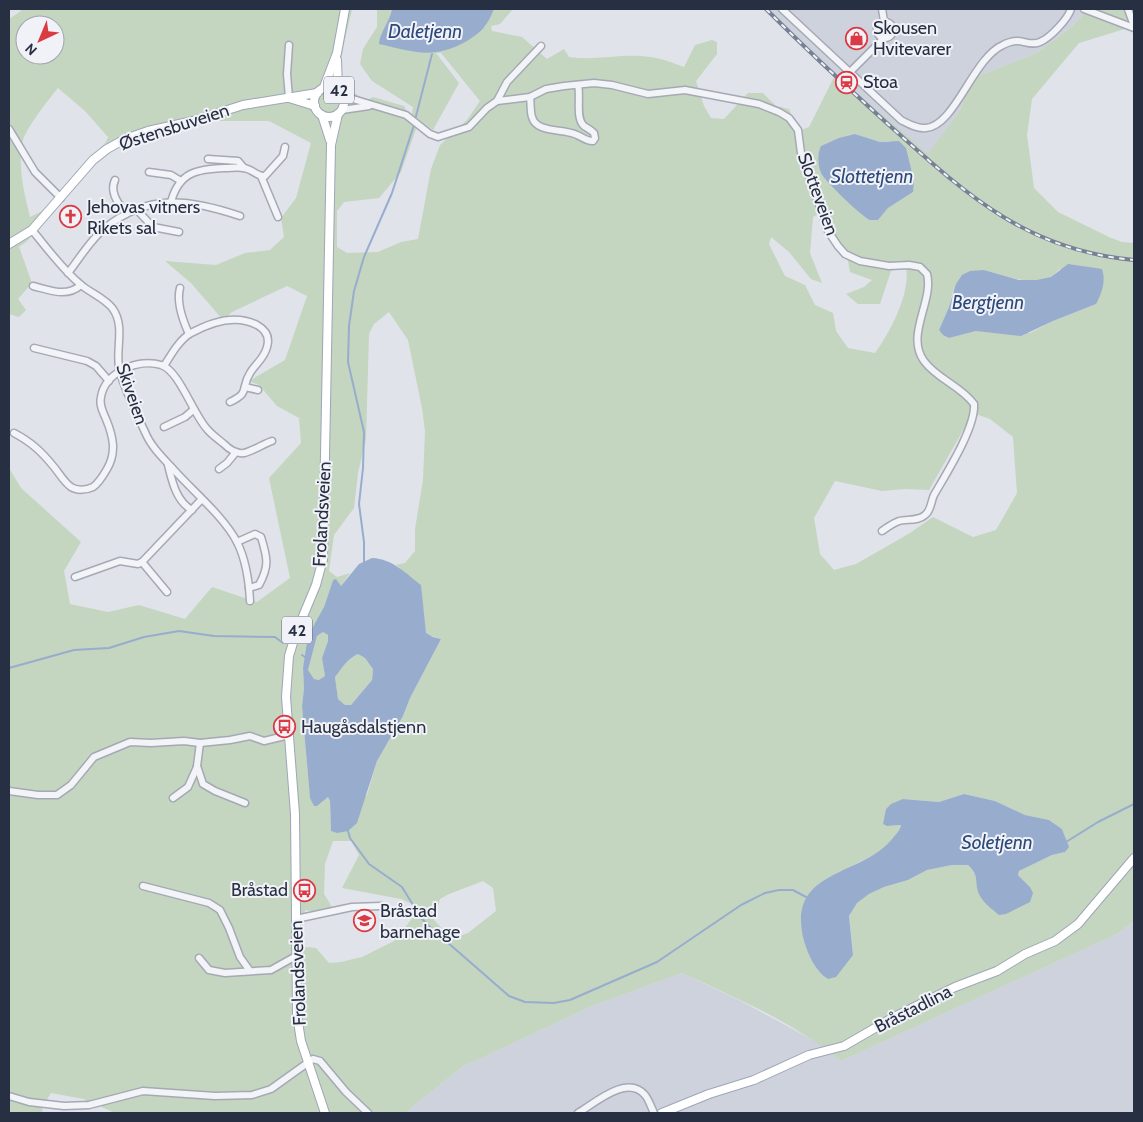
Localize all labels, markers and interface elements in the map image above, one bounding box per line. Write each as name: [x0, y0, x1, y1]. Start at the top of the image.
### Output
north arrow: [15, 15, 65, 65]
place label: Skousen Hvitevarer: [873, 17, 951, 60]
water label: Daletjenn: [388, 20, 462, 43]
shop icon: Skousen Hvitevarer: [845, 26, 869, 50]
text: N: [21, 39, 41, 59]
station icon: Stoa: [835, 70, 859, 94]
place label: Stoa: [863, 71, 898, 93]
road number: 42: [324, 76, 354, 104]
street label: Østensbuveien: [116, 99, 232, 155]
street label: Slotteveien: [793, 150, 843, 238]
water label: Slottetjenn: [831, 165, 913, 188]
place label: Jehovas vitners Rikets sal: [86, 196, 200, 239]
church icon: Jehovas vitners Rikets sal: [59, 205, 83, 229]
water label: Bergtjenn: [952, 291, 1024, 314]
street label: Skiveien: [111, 360, 153, 428]
street label: Frolandsveien: [308, 461, 336, 567]
road number: 42: [282, 616, 312, 644]
bus stop icon: Haugåsdalstjenn: [273, 715, 297, 739]
place label: Haugåsdalstjenn: [301, 716, 426, 738]
water label: Soletjenn: [961, 831, 1033, 854]
bus stop icon: Bråstad: [292, 878, 316, 902]
place label: Bråstad: [231, 879, 288, 901]
place label: Bråstad barnehage: [380, 900, 460, 943]
school or university icon: Bråstad barnehage: [352, 909, 376, 933]
street label: Frolandsveien: [285, 920, 311, 1026]
street label: Bråstadlina: [871, 980, 956, 1038]

